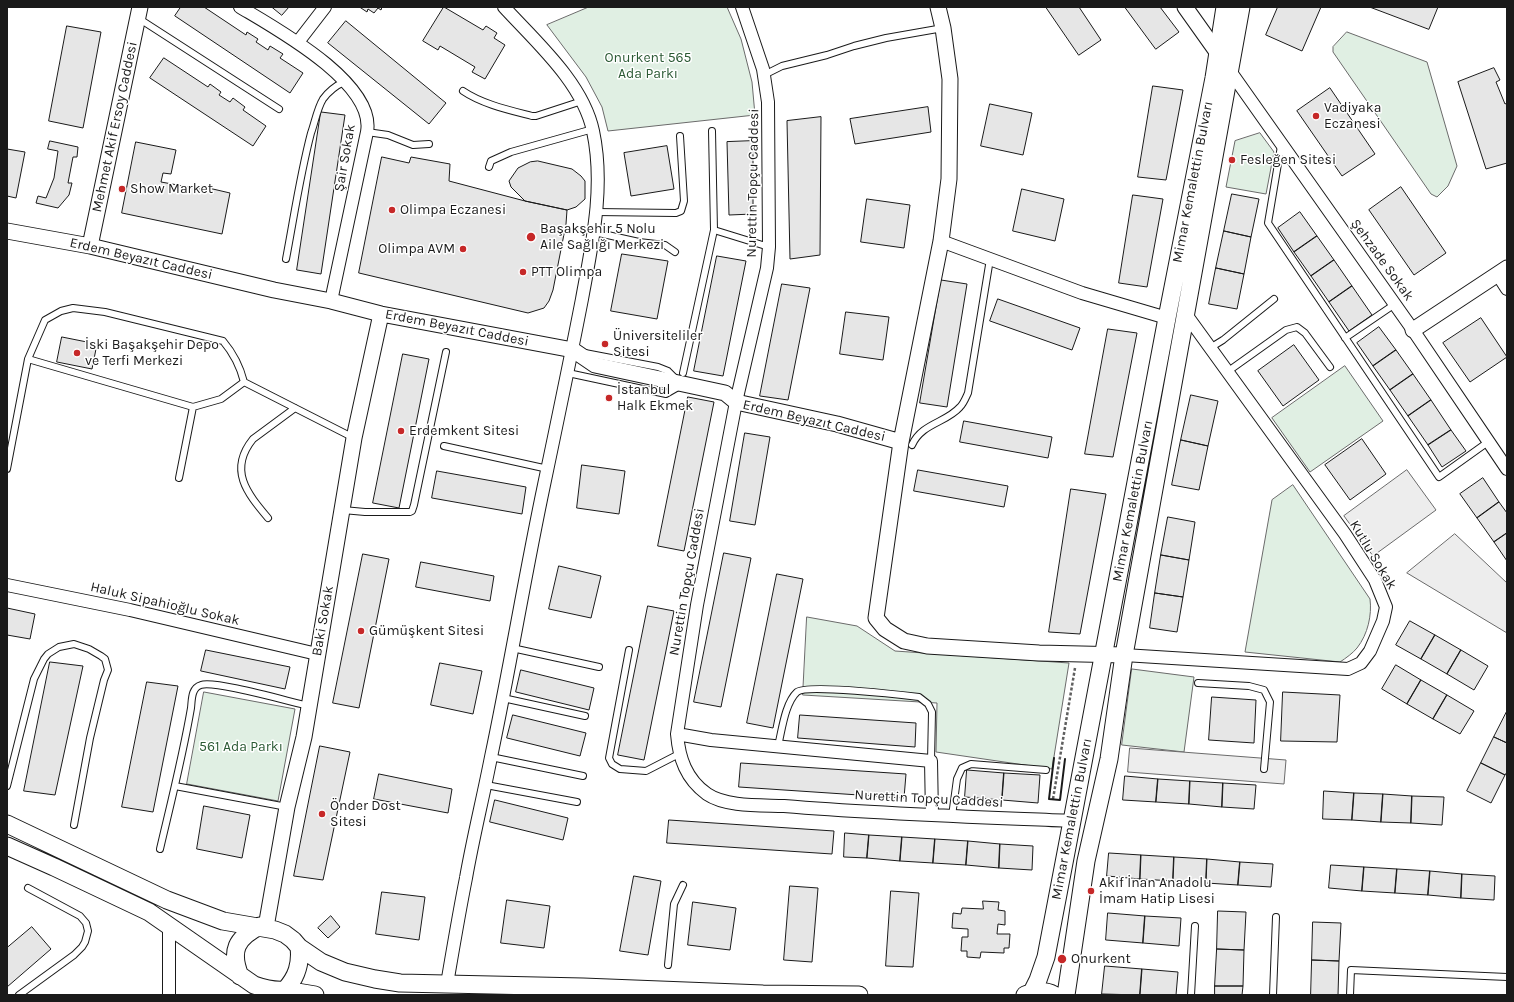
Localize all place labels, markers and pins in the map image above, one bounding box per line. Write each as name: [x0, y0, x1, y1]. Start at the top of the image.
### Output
place label: Vadiyaka Eczanesi: [1324, 100, 1381, 132]
marker: Vadiyaka Eczanesi: [1311, 111, 1321, 121]
place label: Fesleğen Sitesi: [1240, 152, 1336, 168]
marker: Fesleğen Sitesi: [1227, 155, 1237, 165]
place label: Show Market: [130, 181, 213, 197]
marker: Show Market: [117, 184, 127, 194]
place label: Olimpa Eczanesi: [400, 202, 506, 218]
marker: Olimpa Eczanesi: [387, 205, 397, 215]
place label: Başakşehir 5 Nolu Aile Sağlığı Merkezi: [540, 221, 664, 254]
marker: Başakşehir 5 Nolu Aile Sağlığı Merkezi: [525, 231, 537, 243]
place label: Olimpa AVM: [378, 241, 455, 257]
marker: Olimpa AVM: [458, 244, 468, 254]
place label: PTT Olimpa: [531, 264, 602, 280]
marker: PTT Olimpa: [518, 267, 528, 277]
place label: Üniversiteliler Sitesi: [613, 328, 702, 360]
place label: İski Başakşehir Depo ve Terfi Merkezi: [85, 337, 219, 370]
marker: Üniversiteliler Sitesi: [600, 339, 610, 349]
marker: İski Başakşehir Depo ve Terfi Merkezi: [72, 348, 82, 358]
place label: İstanbul Halk Ekmek: [617, 382, 693, 414]
marker: İstanbul Halk Ekmek: [604, 393, 614, 403]
place label: Erdemkent Sitesi: [409, 423, 519, 439]
marker: Erdemkent Sitesi: [396, 426, 406, 436]
place label: Gümüşkent Sitesi: [369, 623, 484, 639]
marker: Gümüşkent Sitesi: [356, 626, 366, 636]
place label: Önder Dost Sitesi: [330, 798, 401, 830]
marker: Önder Dost Sitesi: [317, 809, 327, 819]
place label: Akif İnan Anadolu İmam Hatip Lisesi: [1099, 875, 1215, 908]
marker: Akif İnan Anadolu İmam Hatip Lisesi: [1086, 886, 1096, 896]
place label: Onurkent: [1071, 951, 1131, 967]
marker: Onurkent: [1056, 953, 1068, 965]

